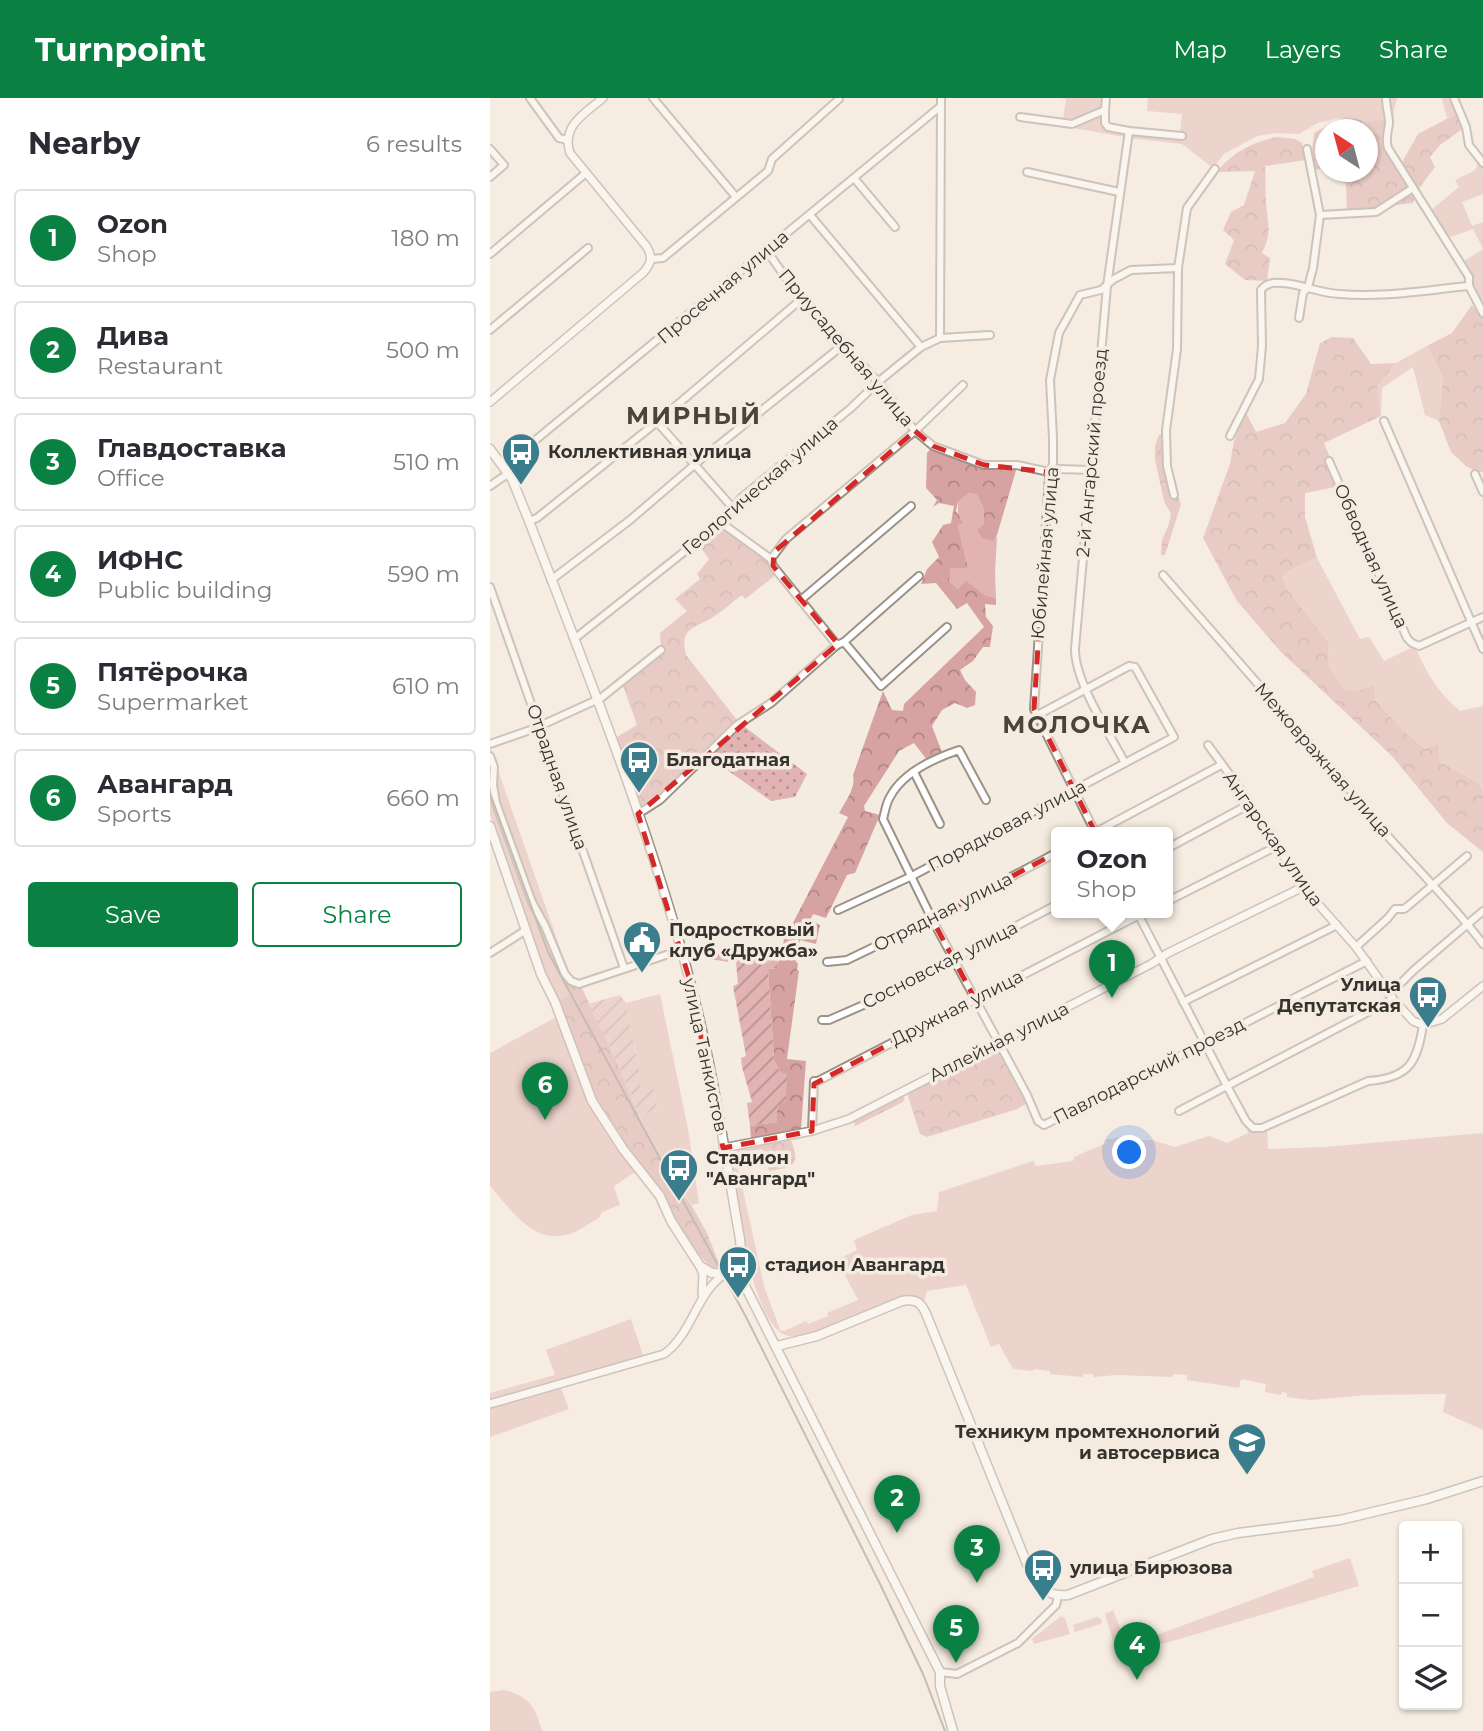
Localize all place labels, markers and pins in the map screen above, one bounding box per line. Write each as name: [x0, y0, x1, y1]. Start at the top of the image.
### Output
bus stop icon: Коллективная улица: [500, 431, 542, 486]
place label: Коллективная улица: [548, 441, 751, 463]
bus stop icon: Благодатная: [618, 739, 660, 794]
place label: Благодатная: [666, 749, 790, 771]
public building icon: Подростковый клуб «Дружба»: [621, 919, 663, 974]
place label: Подростковый клуб «Дружба»: [669, 919, 818, 962]
pin: 1: [1089, 940, 1135, 998]
place label: Улица Депутатская: [1277, 974, 1401, 1017]
bus stop icon: Улица Депутатская: [1407, 974, 1449, 1029]
pin: 6: [522, 1062, 568, 1120]
bus stop icon: Стадион "Авангард": [658, 1147, 700, 1202]
place label: Стадион "Авангард": [706, 1147, 815, 1190]
bus stop icon: стадион Авангард: [717, 1244, 759, 1299]
place label: стадион Авангард: [765, 1254, 945, 1276]
place label: Техникум промтехнологий и автосервиса: [955, 1421, 1220, 1464]
school or university icon: Техникум промтехнологий и автосервиса: [1226, 1421, 1268, 1476]
pin: 2: [874, 1475, 920, 1533]
pin: 3: [954, 1525, 1000, 1583]
bus stop icon: улица Бирюзова: [1022, 1547, 1064, 1602]
place label: улица Бирюзова: [1069, 1557, 1233, 1579]
pin: 5: [933, 1605, 979, 1663]
pin: 4: [1114, 1622, 1160, 1680]

